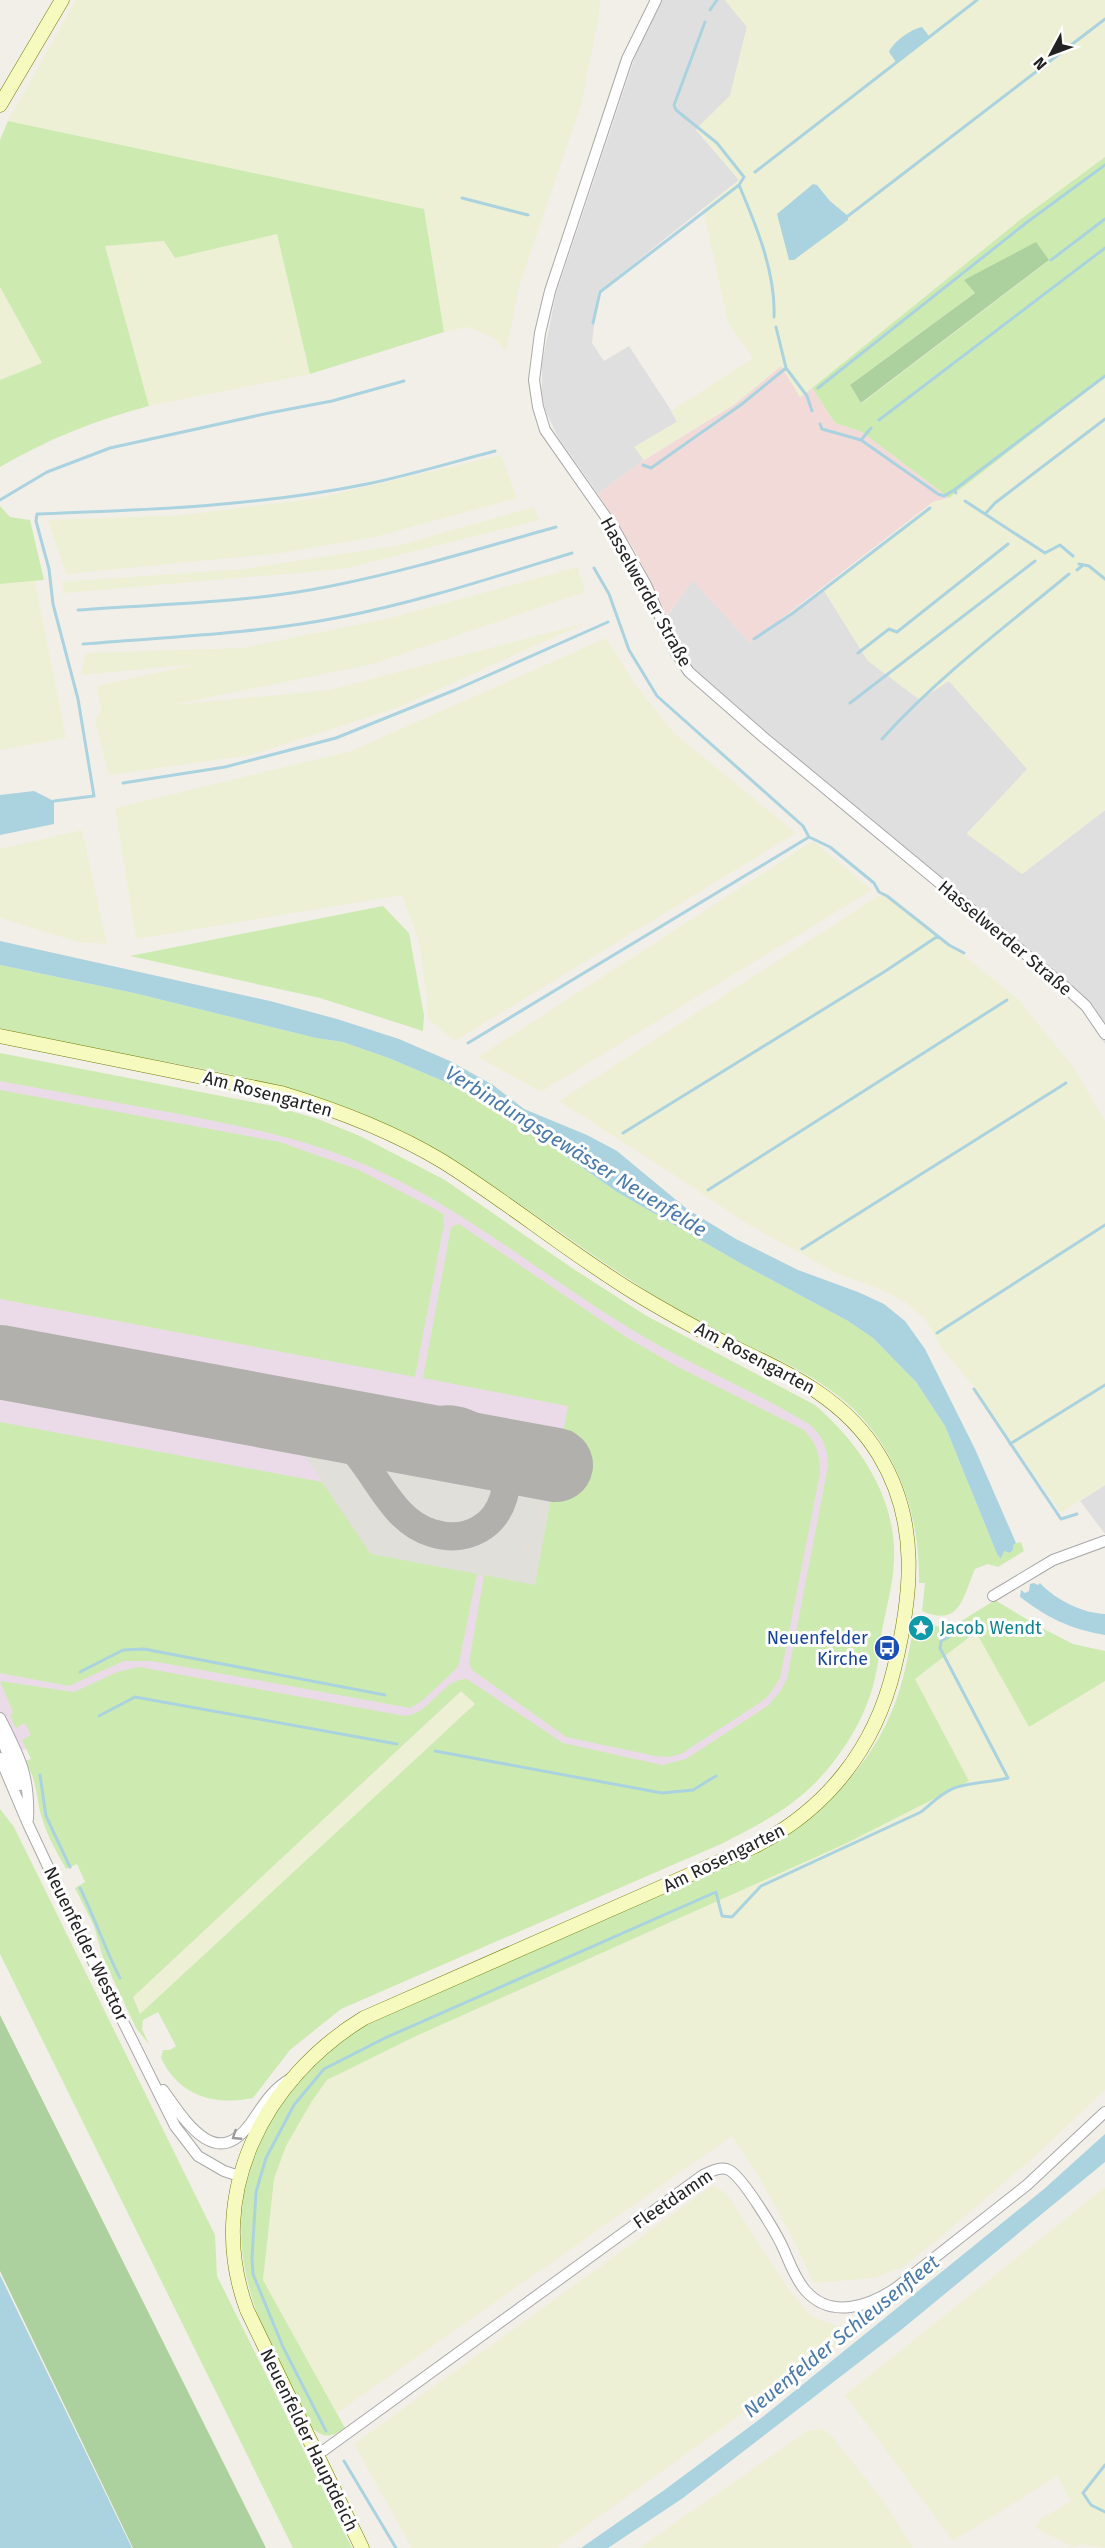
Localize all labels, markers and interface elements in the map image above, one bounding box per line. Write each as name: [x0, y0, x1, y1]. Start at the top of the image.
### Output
north arrow: [1021, 24, 1081, 84]
text: N: [1029, 53, 1051, 74]
street label: Hasselwerder Straße: [596, 513, 696, 671]
street label: Hasselwerder Straße: [934, 876, 1076, 1000]
water label: Verbindungsgewässer Neuenfelde: [441, 1060, 711, 1242]
street label: Am Rosengarten: [201, 1066, 335, 1122]
street label: Am Rosengarten: [691, 1317, 819, 1399]
place icon: Jacob Wendt: [906, 1613, 936, 1643]
place label: Jacob Wendt: [940, 1617, 1042, 1639]
place label: Neuenfelder Kirche: [767, 1627, 868, 1670]
bus stop icon: Neuenfelder Kirche: [872, 1633, 902, 1663]
street label: Am Rosengarten: [660, 1819, 788, 1897]
street label: Neuenfelder Westtor: [39, 1863, 133, 2025]
one-way arrow: [232, 2128, 243, 2139]
street label: Fleetdamm: [629, 2164, 717, 2234]
water label: Neuenfelder Schleusenfleet: [738, 2249, 944, 2422]
street label: Neuenfelder Hauptdeich: [255, 2345, 363, 2535]

